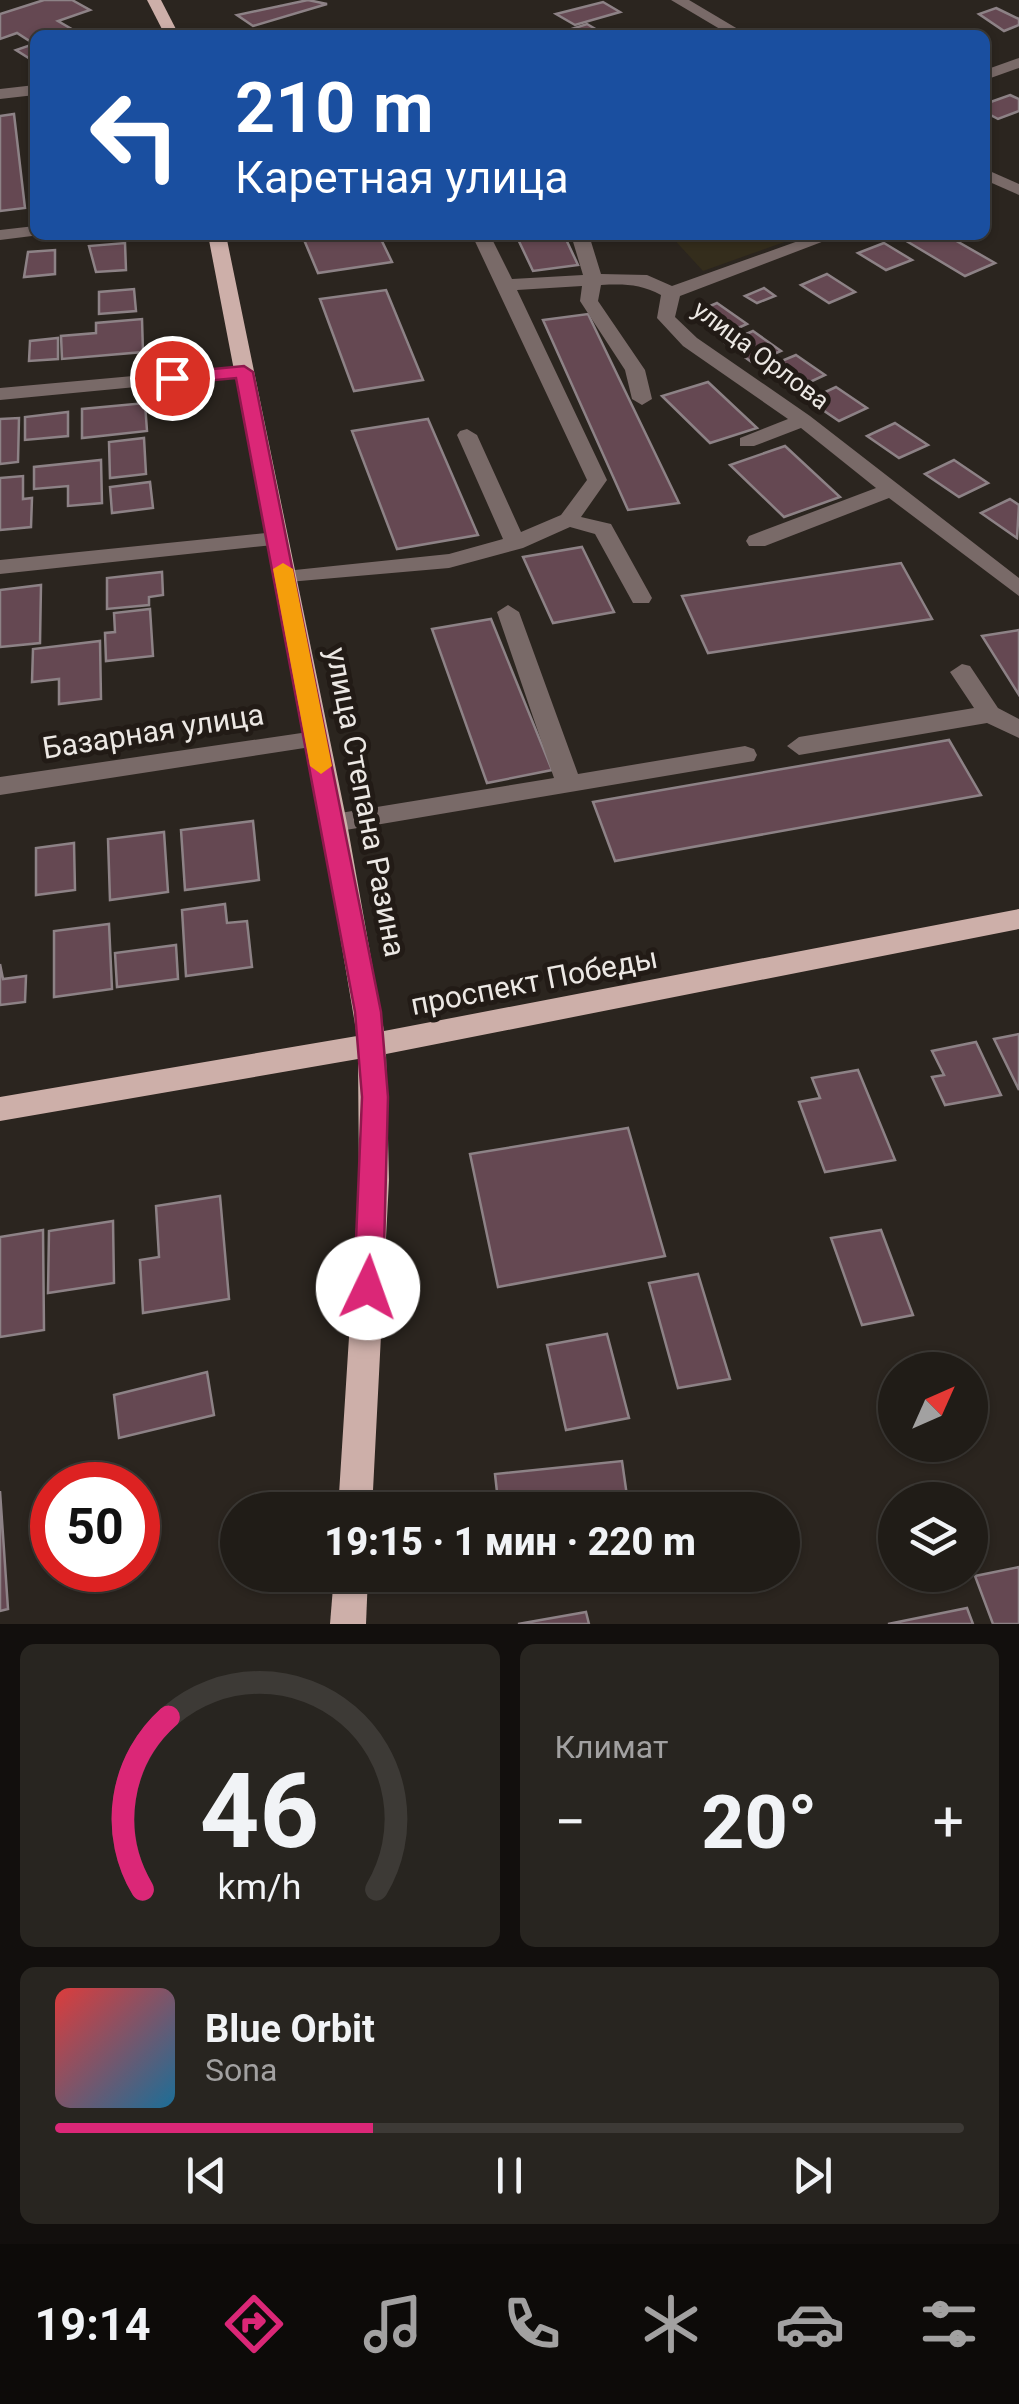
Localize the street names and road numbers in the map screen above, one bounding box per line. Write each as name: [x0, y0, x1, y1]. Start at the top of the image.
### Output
street label: улица Орлова: [687, 295, 835, 415]
street label: улица Степана Разина: [319, 644, 413, 960]
street label: Базарная улица: [40, 696, 266, 766]
street label: проспект Победы: [408, 940, 660, 1022]

